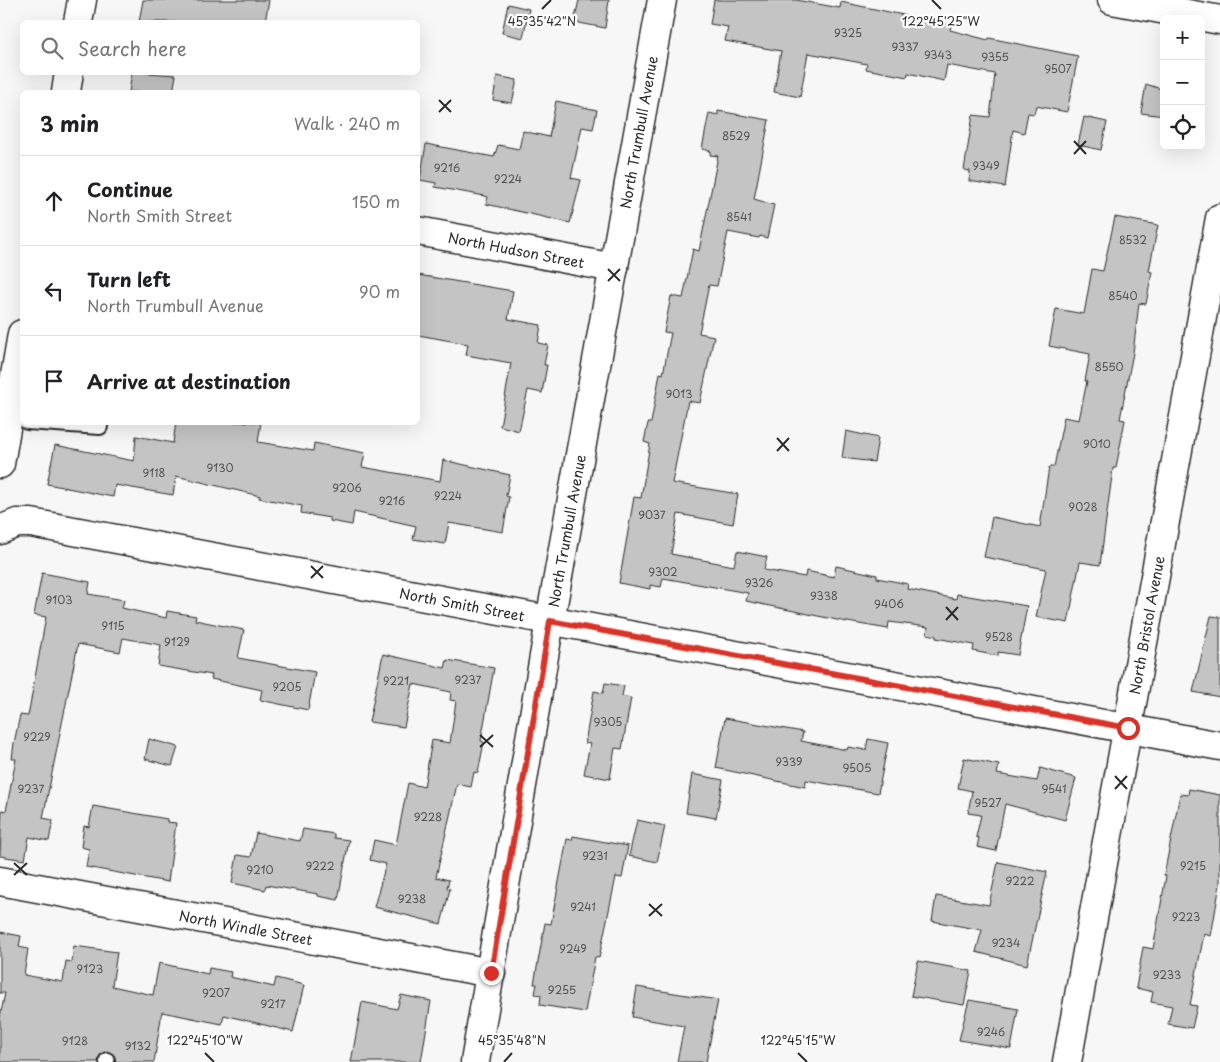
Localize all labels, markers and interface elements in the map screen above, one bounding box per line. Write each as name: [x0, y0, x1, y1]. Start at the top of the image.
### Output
text: 45°35'42"N: [508, 12, 576, 30]
text: 122°45'25"W: [902, 12, 981, 30]
map controls: [1160, 15, 1205, 150]
button: +: [1160, 15, 1205, 60]
search box: [20, 20, 420, 75]
house number: 9325: [834, 24, 862, 41]
icon: search: [38, 34, 66, 62]
text: Search here: [78, 34, 187, 62]
house number: 9337: [892, 38, 918, 55]
house number: 9343: [924, 46, 952, 63]
house number: 9355: [981, 48, 1009, 65]
street label: North Trumbull Avenue: [614, 54, 662, 210]
house number: 9507: [1044, 60, 1072, 77]
button: −: [1160, 60, 1205, 105]
button: locate: [1160, 105, 1205, 150]
text: 3 min: [40, 107, 99, 139]
text: Walk · 240 m: [294, 111, 400, 135]
house number: 8529: [722, 127, 750, 144]
house number: 9349: [972, 157, 1000, 174]
house number: 9216: [434, 159, 460, 176]
house number: 9224: [494, 170, 522, 187]
text: Continue: [87, 175, 173, 203]
icon: ahead: [40, 187, 68, 215]
text: 150 m: [352, 189, 400, 213]
text: North Smith Street: [87, 203, 232, 227]
house number: 8541: [726, 208, 752, 225]
street label: North Hudson Street: [446, 226, 587, 273]
house number: 8532: [1119, 231, 1147, 248]
text: Turn left: [87, 265, 171, 293]
icon: left: [40, 277, 68, 305]
text: 90 m: [359, 279, 400, 303]
house number: 8540: [1108, 287, 1138, 304]
text: North Trumbull Avenue: [87, 293, 264, 317]
house number: 8550: [1094, 358, 1124, 375]
icon: arrive: [40, 367, 68, 395]
text: Arrive at destination: [87, 367, 291, 395]
house number: 9013: [665, 385, 693, 402]
house number: 9010: [1083, 435, 1111, 452]
street label: North Trumbull Avenue: [542, 452, 590, 609]
house number: 9130: [206, 459, 234, 476]
house number: 9118: [143, 464, 166, 481]
house number: 9206: [332, 479, 362, 496]
house number: 9224: [434, 487, 462, 504]
house number: 9216: [379, 492, 405, 509]
house number: 9028: [1068, 498, 1098, 515]
house number: 9037: [638, 506, 666, 523]
street label: North Bristol Avenue: [1123, 554, 1169, 696]
house number: 9302: [648, 563, 678, 580]
house number: 9326: [745, 574, 773, 591]
street label: North Smith Street: [398, 582, 527, 626]
house number: 9338: [810, 587, 838, 604]
house number: 9103: [45, 591, 73, 608]
house number: 9406: [874, 595, 904, 612]
house number: 9115: [101, 617, 125, 634]
house number: 9528: [985, 628, 1013, 645]
house number: 9129: [164, 633, 190, 650]
house number: 9237: [455, 671, 482, 688]
house number: 9221: [383, 672, 409, 689]
house number: 9205: [272, 678, 302, 695]
house number: 9305: [594, 713, 622, 730]
route start: [1117, 717, 1140, 740]
house number: 9229: [23, 728, 51, 745]
house number: 9339: [775, 753, 803, 770]
house number: 9505: [842, 759, 872, 776]
house number: 9237: [18, 780, 45, 797]
house number: 9541: [1041, 780, 1067, 797]
house number: 9527: [975, 794, 1001, 811]
house number: 9228: [414, 808, 442, 825]
house number: 9231: [582, 847, 608, 864]
house number: 9222: [306, 857, 335, 874]
house number: 9215: [1180, 857, 1206, 874]
house number: 9210: [246, 861, 274, 878]
house number: 9222: [1006, 872, 1035, 889]
house number: 9238: [398, 890, 426, 907]
house number: 9241: [570, 898, 596, 915]
street label: North Windle Street: [177, 904, 314, 950]
house number: 9223: [1172, 908, 1200, 925]
house number: 9234: [992, 934, 1020, 951]
house number: 9249: [559, 940, 587, 957]
house number: 9123: [77, 960, 103, 977]
route end: [480, 962, 503, 985]
house number: 9233: [1153, 966, 1181, 983]
house number: 9255: [548, 981, 576, 998]
house number: 9207: [202, 984, 230, 1001]
house number: 9217: [260, 995, 286, 1012]
house number: 9246: [977, 1023, 1005, 1040]
text: 122°45'10"W: [167, 1031, 244, 1049]
text: 45°35'48"N: [478, 1031, 546, 1049]
text: 122°45'15"W: [761, 1031, 836, 1049]
house number: 9128: [62, 1032, 88, 1049]
house number: 9132: [125, 1037, 151, 1054]

